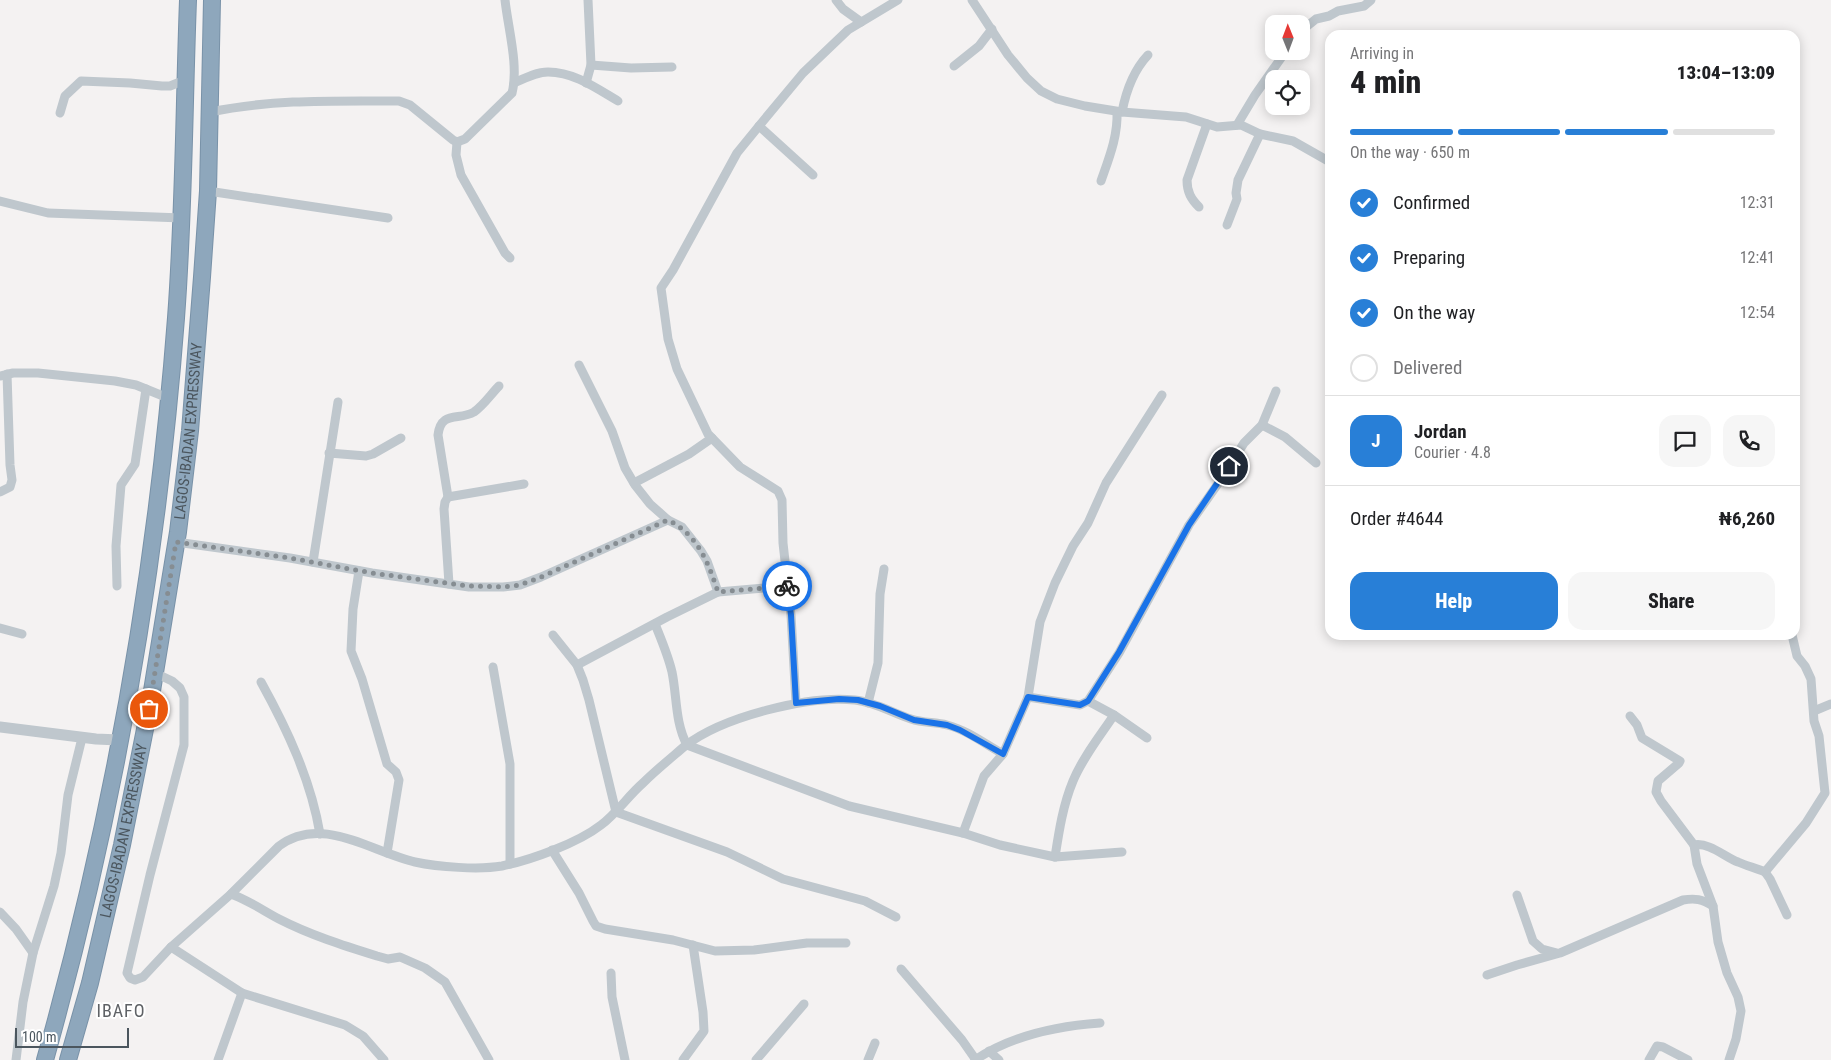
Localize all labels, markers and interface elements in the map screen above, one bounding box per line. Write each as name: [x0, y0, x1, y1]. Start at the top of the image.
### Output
north arrow: [1265, 15, 1310, 60]
map controls: [1265, 15, 1310, 115]
text: Arriving in: [1350, 44, 1414, 63]
text: 13:04–13:09: [1677, 61, 1775, 84]
text: 4 min: [1350, 63, 1421, 101]
button: locate: [1265, 70, 1310, 115]
text: On the way · 650 m: [1350, 143, 1470, 162]
icon: check: [1350, 189, 1378, 217]
text: Confirmed: [1393, 191, 1470, 214]
text: 12:31: [1740, 193, 1775, 212]
icon: check: [1350, 244, 1378, 272]
text: Preparing: [1393, 246, 1465, 269]
text: 12:41: [1740, 248, 1775, 267]
icon: check: [1350, 299, 1378, 327]
text: On the way: [1393, 301, 1475, 324]
text: 12:54: [1740, 303, 1775, 322]
street label: LAGOS-IBADAN EXPRESSWAY: [171, 342, 206, 521]
text: Delivered: [1393, 356, 1462, 379]
button: chat: [1659, 415, 1711, 467]
button: phone: [1723, 415, 1775, 467]
text: Jordan: [1414, 420, 1467, 443]
text: J: [1371, 429, 1381, 452]
text: Courier · 4.8: [1414, 443, 1491, 462]
pin: [1208, 445, 1250, 487]
icon: home: [1215, 452, 1243, 480]
text: Order #4644: [1350, 507, 1443, 530]
text: ₦6,260: [1718, 507, 1775, 530]
courier: [762, 561, 812, 611]
icon: bike: [773, 572, 801, 600]
button: Help: [1350, 572, 1558, 630]
button: Share: [1568, 572, 1775, 630]
pin: [128, 688, 170, 730]
icon: bag: [135, 695, 163, 723]
street label: LAGOS-IBADAN EXPRESSWAY: [96, 742, 151, 920]
district label: IBAFO: [96, 1000, 146, 1021]
scale bar: [15, 1025, 129, 1048]
text: 100 m: [22, 1029, 57, 1045]

